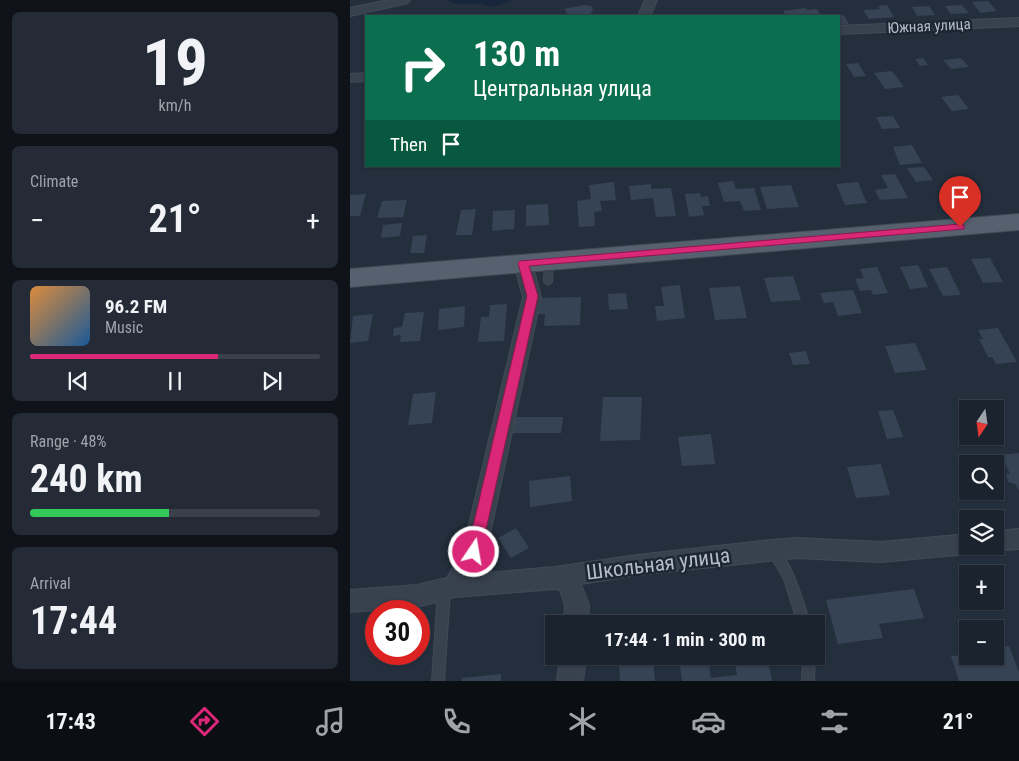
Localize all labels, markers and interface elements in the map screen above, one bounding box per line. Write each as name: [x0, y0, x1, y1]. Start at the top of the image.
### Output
street label: Южная улица: [887, 15, 971, 37]
text: 19: [142, 25, 208, 101]
text: 130 m: [473, 34, 560, 75]
icon: right: [390, 35, 455, 100]
text: Центральная улица: [473, 76, 652, 101]
text: km/h: [159, 96, 191, 115]
icon: arrive: [437, 130, 465, 158]
text: Then: [390, 133, 427, 156]
text: Climate: [30, 172, 78, 191]
pin: [939, 176, 981, 227]
icon: arrive: [946, 183, 974, 211]
text: 21°: [148, 197, 202, 241]
text: −: [30, 204, 44, 237]
text: +: [306, 204, 320, 237]
text: 96.2 FM: [105, 295, 167, 318]
text: Music: [105, 318, 143, 337]
icon: previous: [64, 367, 92, 395]
icon: pause: [161, 367, 189, 395]
icon: next: [258, 367, 286, 395]
north arrow: [959, 400, 1004, 445]
map controls: [959, 400, 1004, 665]
text: Range · 48%: [30, 432, 106, 451]
button: search: [959, 455, 1004, 500]
text: 240 km: [30, 457, 143, 501]
button: layers: [959, 510, 1004, 555]
position arrow: [447, 525, 499, 577]
street label: Школьная улица: [585, 543, 731, 585]
button: +: [959, 565, 1004, 610]
text: Arrival: [30, 574, 71, 593]
text: 17:44: [30, 599, 117, 643]
speed limit sign: 30: [365, 600, 430, 665]
button: −: [959, 620, 1004, 665]
text: 17:44 · 1 min · 300 m: [604, 628, 766, 651]
icon: directions: [187, 704, 222, 739]
icon: music: [313, 704, 348, 739]
icon: phone: [439, 704, 474, 739]
icon: climate: [565, 704, 600, 739]
icon: car: [691, 704, 726, 739]
icon: filters: [817, 704, 852, 739]
text: 17:43: [45, 709, 96, 734]
text: 21°: [943, 709, 973, 734]

